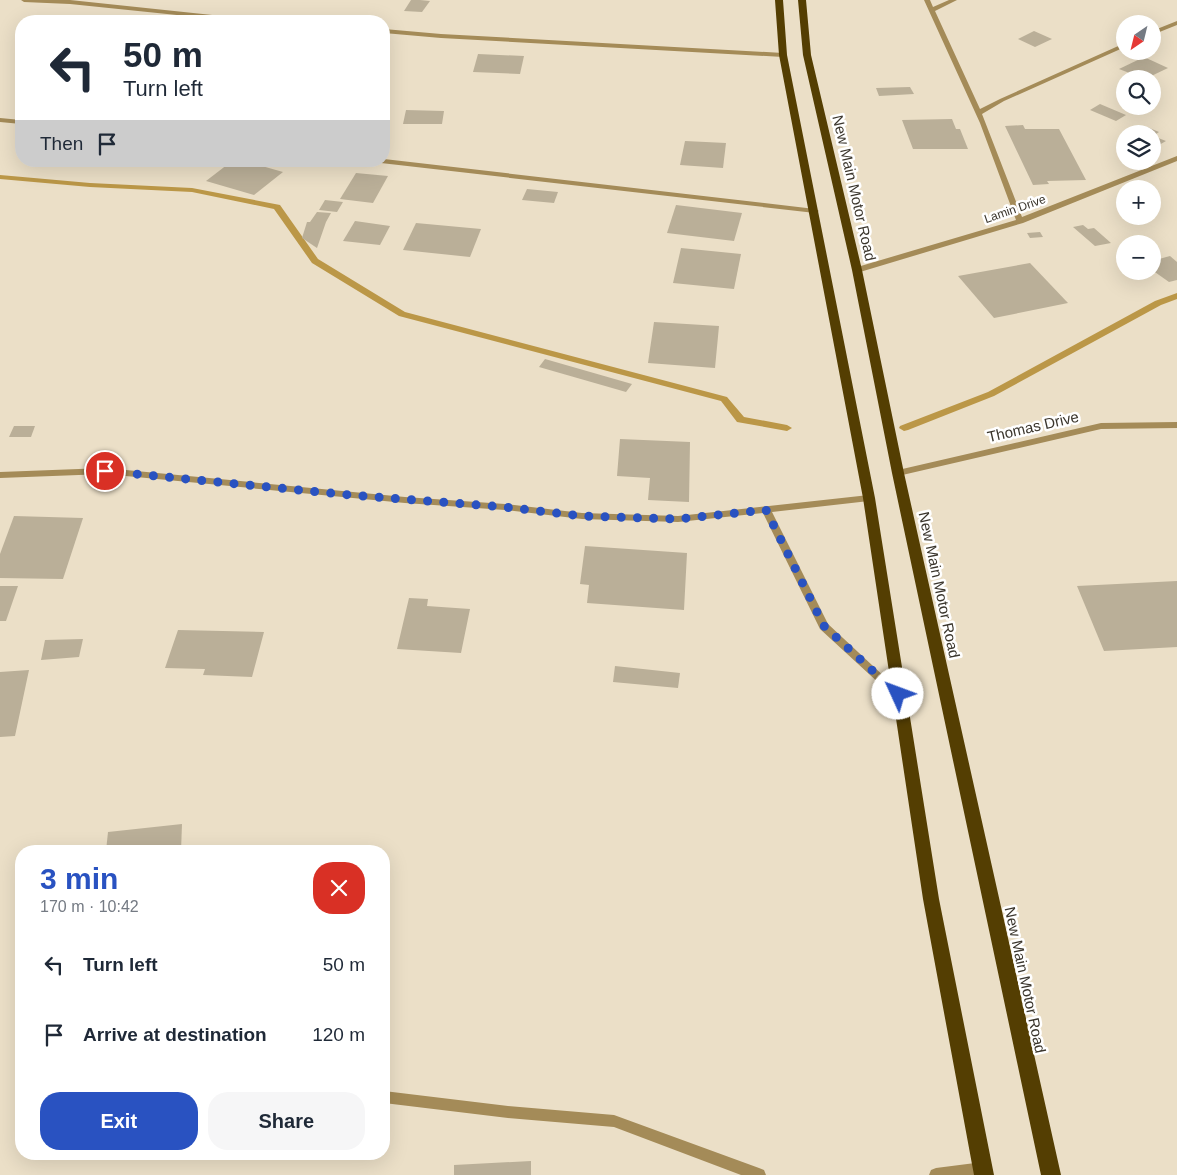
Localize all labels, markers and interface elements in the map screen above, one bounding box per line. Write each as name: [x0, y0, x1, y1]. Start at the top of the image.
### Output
north arrow: [1116, 15, 1161, 60]
map controls: [1116, 15, 1161, 280]
icon: left: [40, 35, 105, 100]
text: 50 m: [123, 35, 203, 74]
button: search: [1116, 70, 1161, 115]
text: Turn left: [123, 76, 203, 101]
street label: New Main Motor Road: [829, 113, 880, 263]
button: layers: [1116, 125, 1161, 170]
icon: arrive: [93, 130, 121, 158]
text: Then: [40, 133, 83, 154]
button: +: [1116, 180, 1161, 225]
street label: Lamin Drive: [982, 192, 1048, 226]
button: −: [1116, 235, 1161, 280]
street label: Thomas Drive: [985, 408, 1080, 445]
pin: [84, 450, 126, 492]
icon: arrive: [91, 457, 119, 485]
street label: New Main Motor Road: [916, 510, 963, 660]
position arrow: [871, 667, 923, 719]
text: 3 min: [40, 862, 118, 895]
button: close: [313, 862, 365, 914]
text: 170 m · 10:42: [40, 898, 139, 915]
street label: New Main Motor Road: [1002, 905, 1049, 1055]
icon: left: [40, 951, 68, 979]
text: Turn left: [83, 954, 158, 975]
text: 50 m: [323, 954, 365, 975]
icon: arrive: [40, 1021, 68, 1049]
text: Arrive at destination: [83, 1024, 267, 1045]
text: 120 m: [312, 1024, 365, 1045]
button: Exit: [40, 1092, 198, 1150]
button: Share: [208, 1092, 365, 1150]

